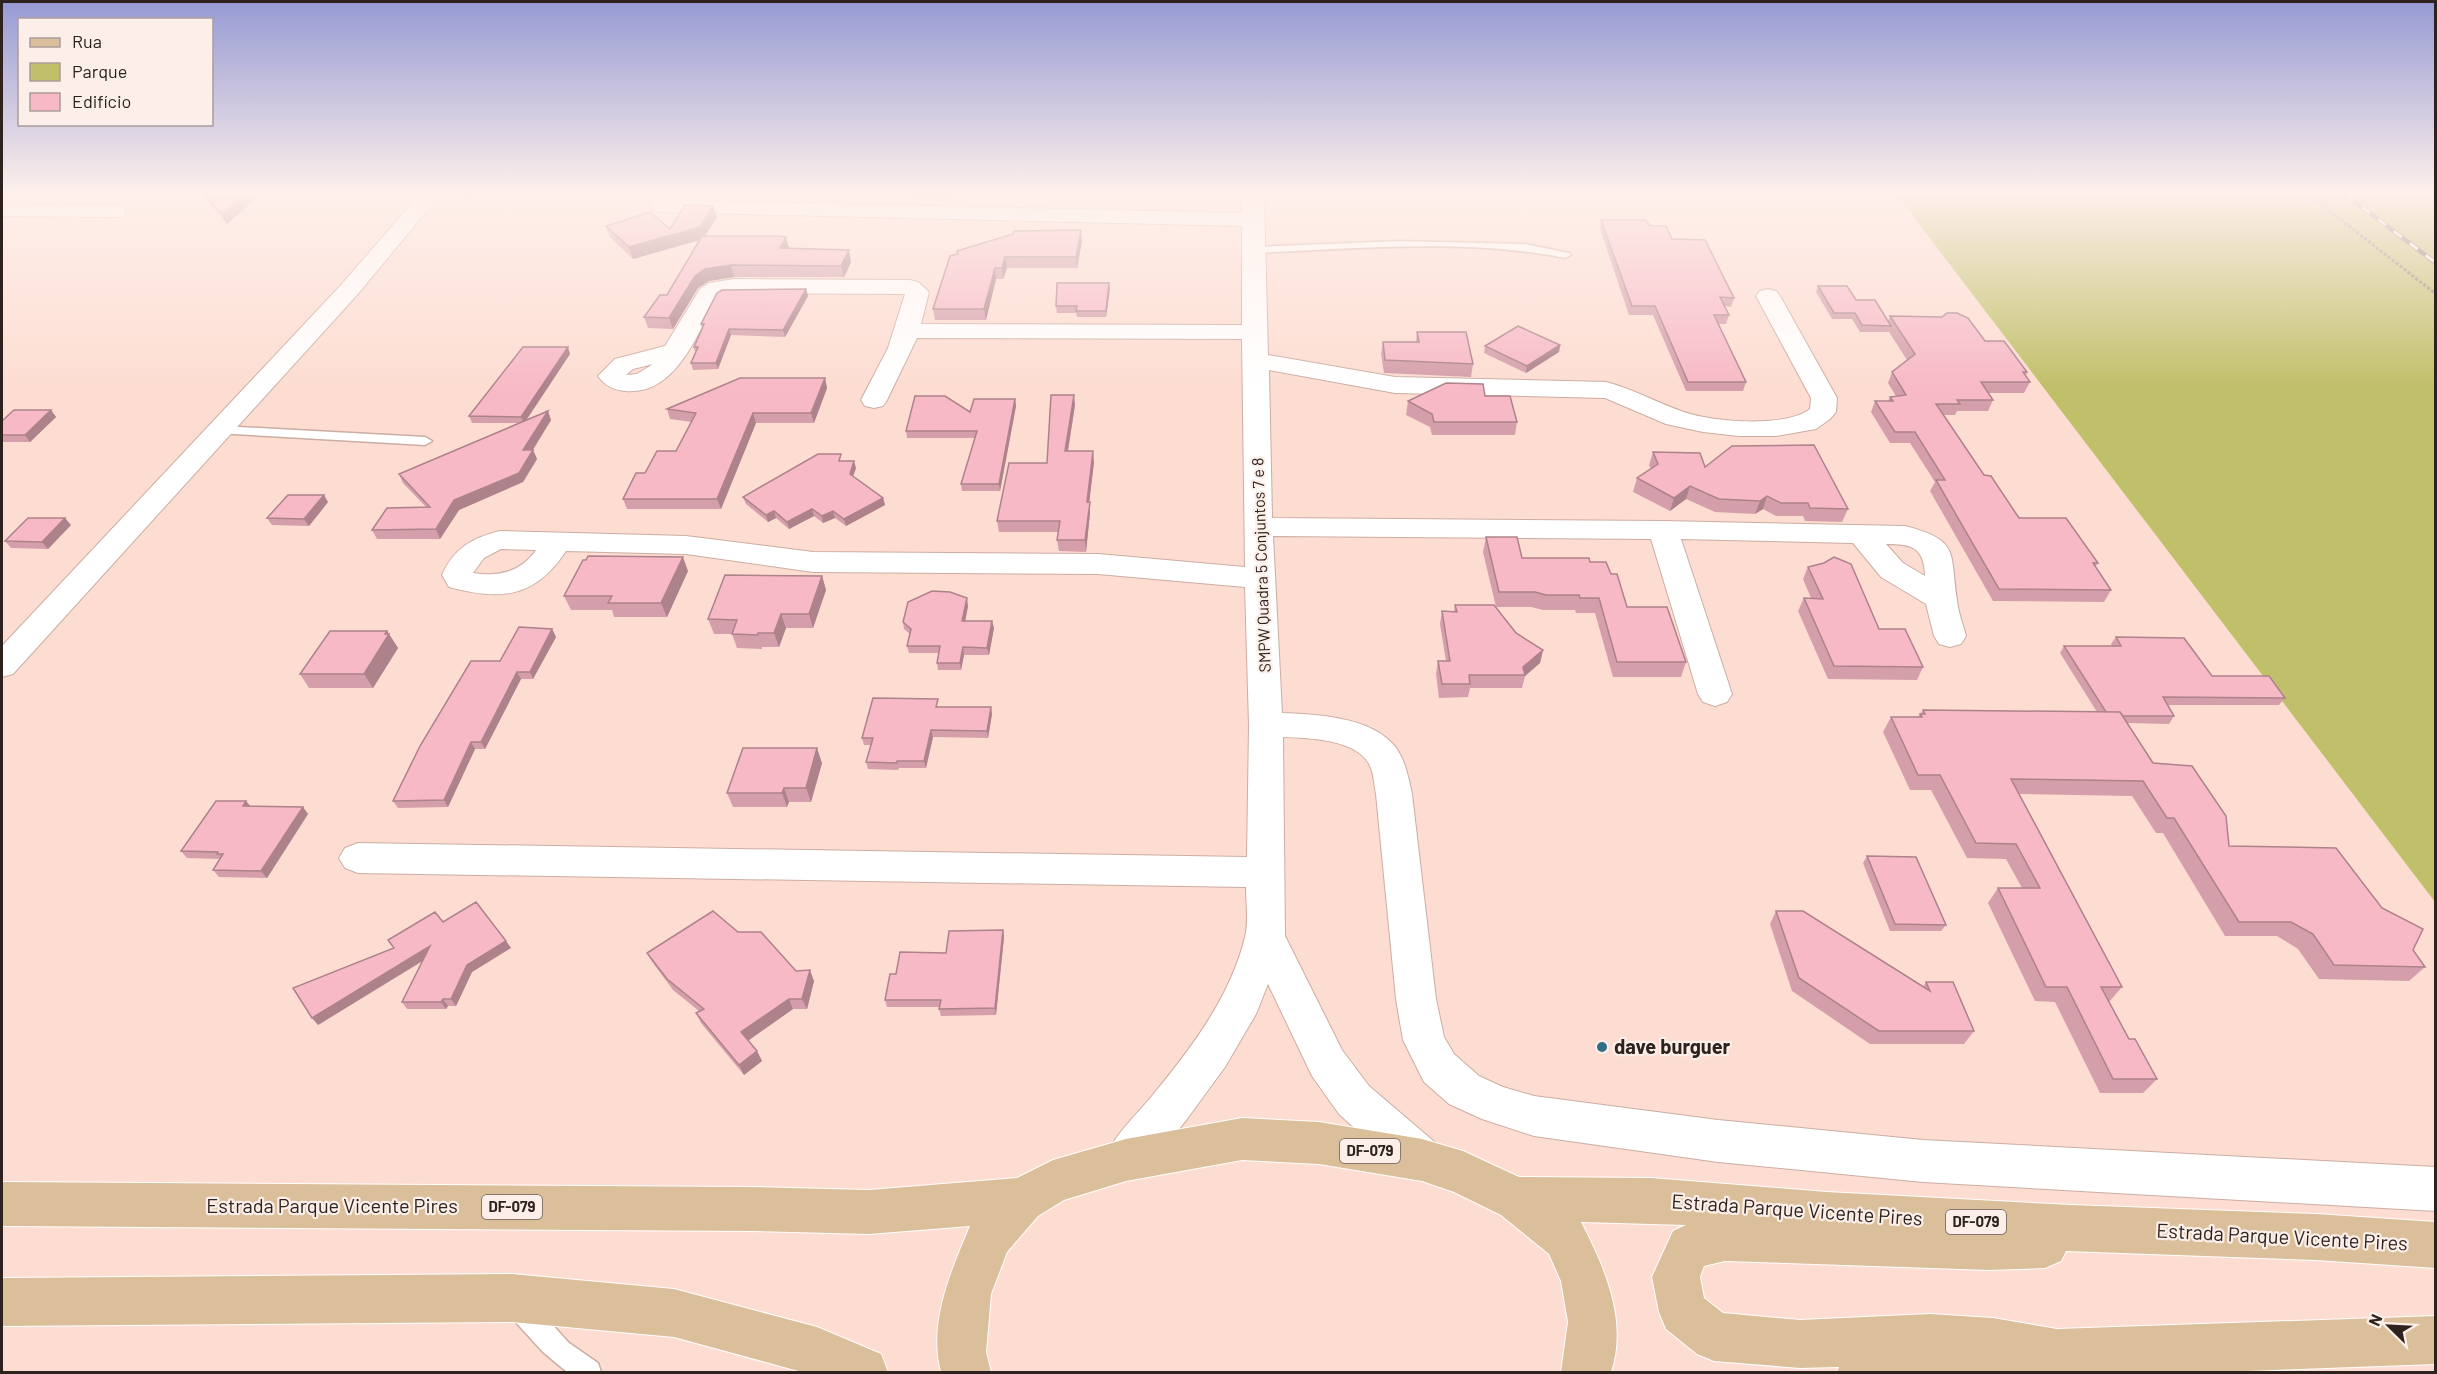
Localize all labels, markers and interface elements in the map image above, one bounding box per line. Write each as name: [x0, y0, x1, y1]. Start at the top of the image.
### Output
legend: [18, 18, 213, 126]
text: Rua: [72, 30, 102, 52]
text: Parque: [72, 60, 127, 82]
text: Edifício: [72, 90, 131, 112]
street label: SMPW Quadra 5 Conjuntos 7 e 8: [1247, 457, 1274, 673]
place label: dave burguer: [1614, 1034, 1731, 1058]
marker: dave burguer: [1595, 1040, 1609, 1054]
road number: DF-079: [1340, 1139, 1400, 1163]
street label: Estrada Parque Vicente Pires: [1671, 1188, 1923, 1230]
street label: Estrada Parque Vicente Pires: [206, 1193, 458, 1217]
road number: DF-079: [482, 1195, 542, 1219]
road number: DF-079: [1946, 1210, 2006, 1234]
street label: Estrada Parque Vicente Pires: [2156, 1217, 2408, 1255]
north arrow: [2359, 1296, 2419, 1356]
text: N: [2364, 1311, 2386, 1328]

